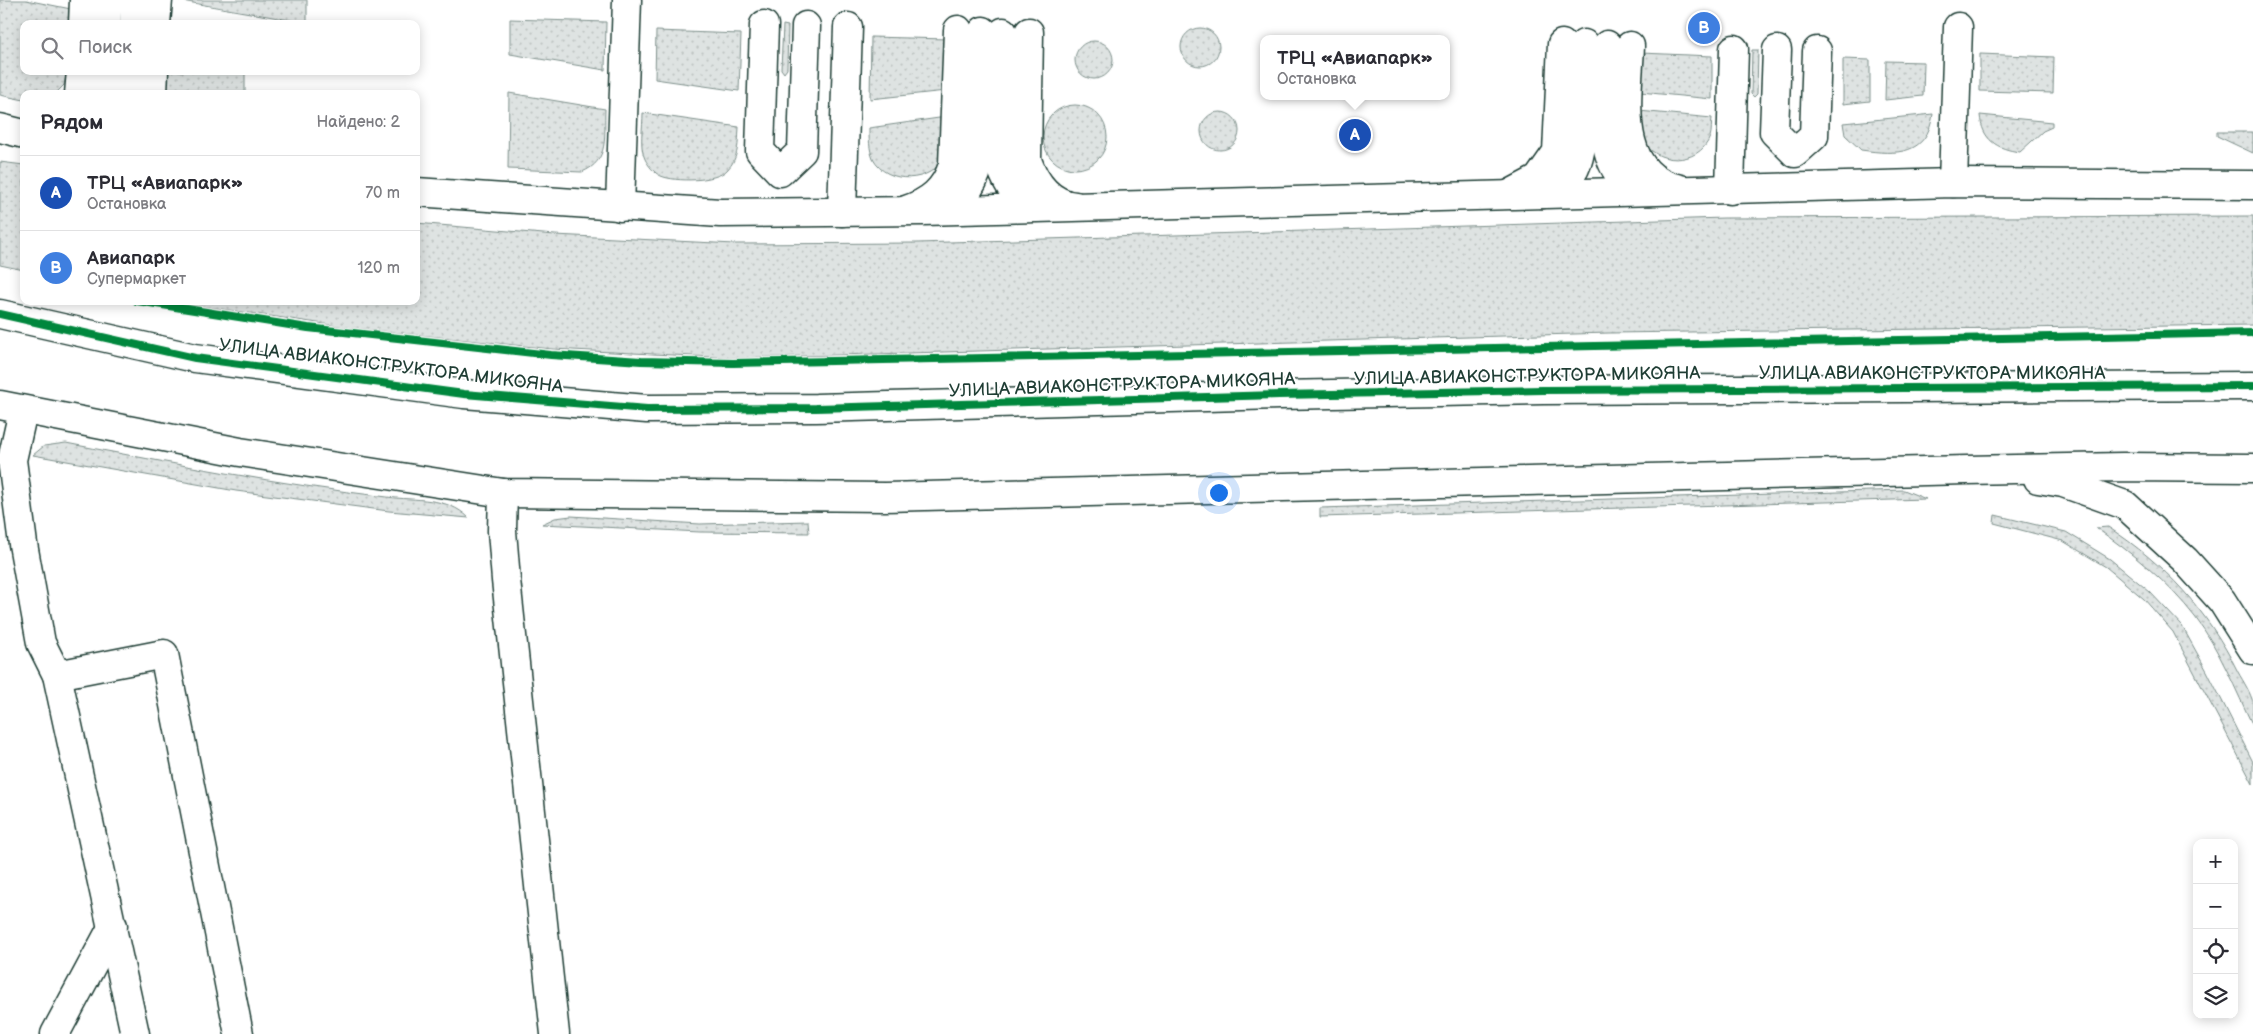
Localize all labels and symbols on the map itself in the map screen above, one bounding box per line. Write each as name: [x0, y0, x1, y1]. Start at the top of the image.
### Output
pin: B: [1688, 9, 1720, 47]
pin: A: [1339, 116, 1371, 154]
street label: УЛИЦА АВИАКОНСТРУКТОРА МИКОЯНА: [218, 334, 564, 398]
street label: УЛИЦА АВИАКОНСТРУКТОРА МИКОЯНА: [1353, 362, 1701, 390]
street label: УЛИЦА АВИАКОНСТРУКТОРА МИКОЯНА: [1759, 363, 2105, 384]
street label: УЛИЦА АВИАКОНСТРУКТОРА МИКОЯНА: [948, 368, 1296, 402]
your location: [1206, 480, 1232, 506]

